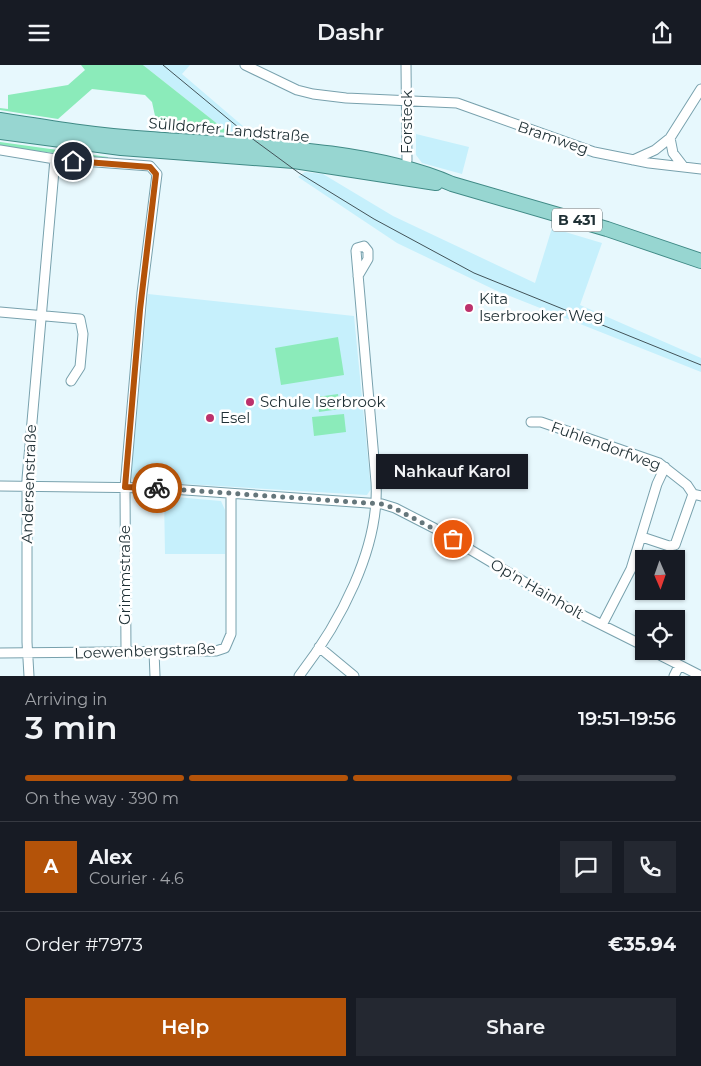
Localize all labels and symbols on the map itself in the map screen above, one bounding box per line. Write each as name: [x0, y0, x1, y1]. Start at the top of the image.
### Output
street label: Forsteck: [397, 90, 416, 154]
street label: Sülldorfer Landstraße: [148, 113, 310, 146]
street label: Bramweg: [515, 117, 591, 158]
pin: [52, 140, 94, 182]
road number: B 431: [552, 209, 602, 231]
place label: Kita Iserbrooker Weg: [479, 289, 603, 325]
marker: Kita Iserbrooker Weg: [463, 302, 475, 314]
place label: Schule Iserbrook: [260, 392, 385, 411]
marker: Schule Iserbrook: [244, 396, 256, 408]
place label: Esel: [220, 408, 250, 427]
marker: Esel: [204, 412, 216, 424]
street label: Fuhlendorfweg: [549, 417, 664, 474]
street label: Andersenstraße: [17, 424, 40, 544]
callout: Nahkauf Karol: [377, 454, 529, 489]
courier: [132, 463, 182, 513]
pin: [432, 518, 474, 560]
street label: Grimmstraße: [115, 525, 134, 625]
north arrow: [635, 550, 685, 600]
street label: Op'n Hainholt: [487, 554, 587, 623]
street label: Loewenbergstraße: [74, 639, 216, 662]

